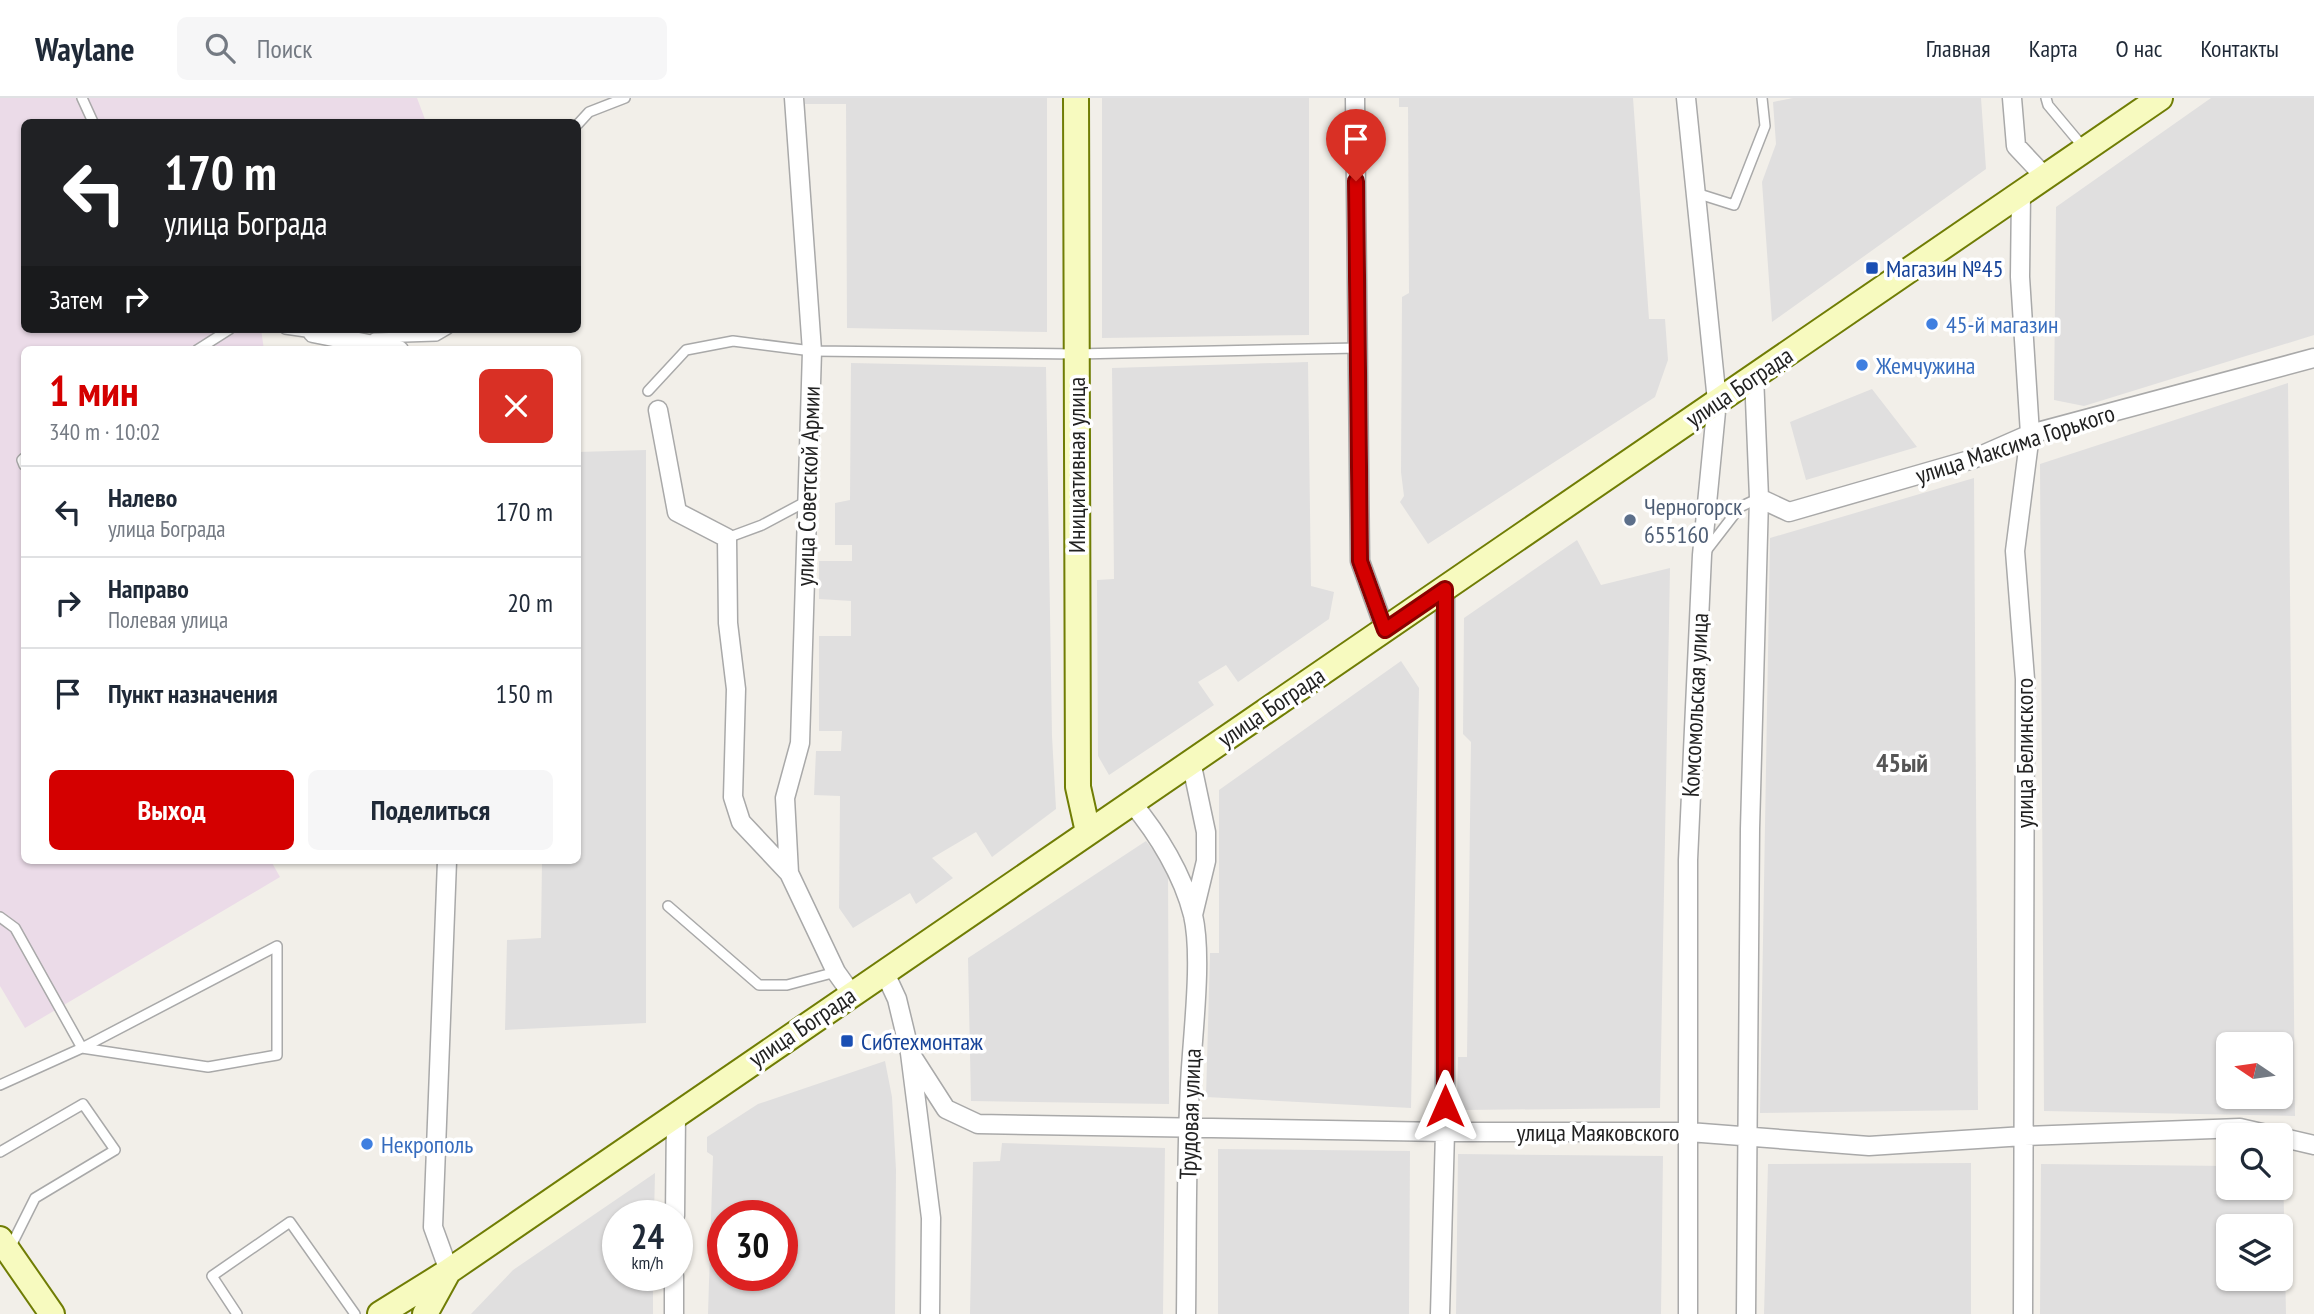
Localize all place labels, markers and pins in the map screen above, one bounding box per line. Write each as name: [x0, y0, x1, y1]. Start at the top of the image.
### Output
pin: [1326, 109, 1386, 181]
place label: Магазин №45: [1886, 253, 2003, 284]
marker: Магазин №45: [1864, 260, 1880, 276]
place label: 45-й магазин: [1946, 309, 2058, 340]
marker: 45-й магазин: [1924, 316, 1940, 332]
place label: Жемчужина: [1875, 350, 1975, 381]
marker: Жемчужина: [1854, 357, 1870, 373]
place label: Черногорск 655160: [1644, 491, 1743, 550]
marker: Черногорск 655160: [1622, 512, 1638, 528]
place label: Сибтехмонтаж: [861, 1026, 983, 1057]
marker: Сибтехмонтаж: [839, 1033, 855, 1049]
place label: Некрополь: [381, 1129, 473, 1160]
marker: Некрополь: [359, 1136, 375, 1152]

